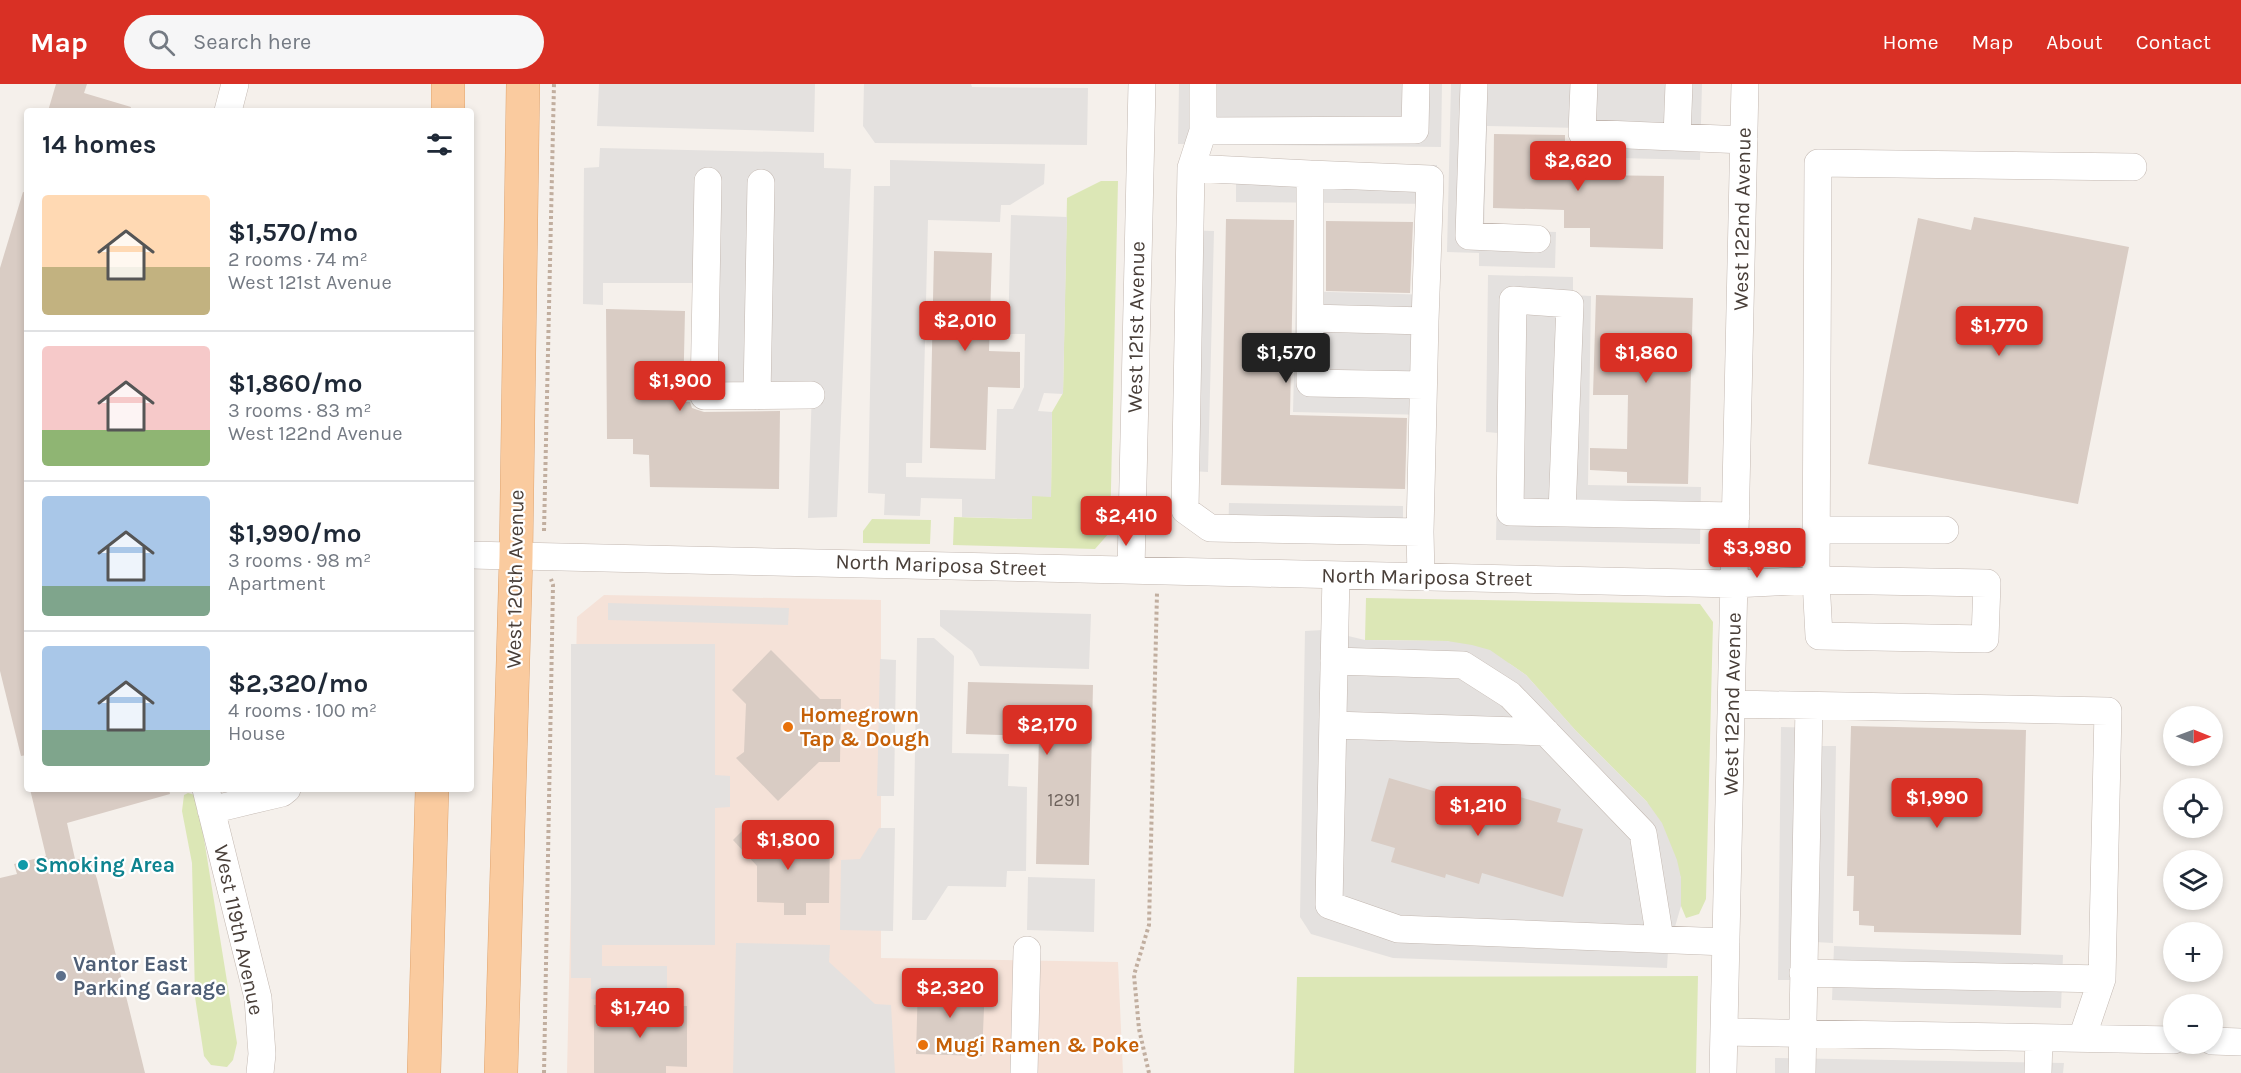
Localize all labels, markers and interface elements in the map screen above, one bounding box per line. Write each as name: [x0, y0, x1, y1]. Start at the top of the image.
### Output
search box: [124, 15, 544, 69]
text: Map: [30, 26, 88, 59]
icon: search: [145, 26, 178, 59]
text: Search here: [193, 29, 311, 55]
text: Home: [1883, 30, 1939, 54]
text: Map: [1972, 30, 2013, 54]
text: About: [2046, 30, 2103, 54]
text: Contact: [2136, 30, 2211, 54]
street label: West 122nd Avenue: [1728, 127, 1756, 311]
icon: filters: [423, 128, 456, 161]
text: 14 homes: [42, 129, 156, 160]
pin: $2,620: [1529, 141, 1627, 192]
text: $2,620: [1544, 149, 1612, 172]
text: $1,570/mo: [228, 217, 358, 248]
icon: home: [90, 219, 162, 291]
street label: West 121st Avenue: [1123, 241, 1149, 413]
text: 2 rooms · 74 m²: [228, 248, 368, 271]
text: West 121st Avenue: [228, 271, 392, 294]
pin: $2,010: [916, 301, 1014, 352]
pin: $1,770: [1950, 306, 2048, 357]
text: $2,010: [933, 309, 997, 332]
text: $1,770: [1970, 314, 2028, 337]
pin: $1,570: [1237, 333, 1335, 384]
pin: $1,860: [1597, 333, 1695, 384]
text: $1,570: [1256, 341, 1316, 364]
text: $1,860: [1614, 341, 1678, 364]
pin: $1,900: [631, 361, 729, 412]
text: $1,860/mo: [228, 368, 362, 399]
text: $1,900: [648, 369, 712, 392]
icon: home: [90, 370, 162, 442]
text: 3 rooms · 83 m²: [228, 399, 372, 422]
text: West 122nd Avenue: [228, 422, 403, 445]
street label: West 120th Avenue: [501, 489, 529, 669]
pin: $2,410: [1077, 496, 1175, 547]
text: $2,410: [1095, 504, 1157, 527]
text: $1,990/mo: [228, 518, 362, 549]
icon: home: [90, 520, 162, 592]
pin: $3,980: [1708, 528, 1806, 579]
text: $3,980: [1722, 536, 1792, 559]
text: 3 rooms · 98 m²: [228, 549, 371, 572]
street label: North Mariposa Street: [835, 549, 1047, 581]
street label: North Mariposa Street: [1321, 563, 1533, 591]
text: Apartment: [228, 572, 326, 595]
street label: West 122nd Avenue: [1718, 612, 1746, 796]
text: $2,320/mo: [228, 668, 368, 699]
icon: home: [90, 670, 162, 742]
text: 4 rooms · 100 m²: [228, 699, 377, 722]
place label: Homegrown Tap & Dough: [800, 703, 930, 751]
pin: $2,170: [998, 705, 1096, 756]
north arrow: [2163, 706, 2223, 766]
map controls: [2163, 706, 2223, 1054]
text: $2,170: [1017, 713, 1077, 736]
marker: Homegrown Tap & Dough: [781, 720, 795, 734]
text: House: [228, 722, 285, 745]
pin: $1,990: [1888, 778, 1986, 829]
button: locate: [2163, 778, 2223, 838]
pin: $1,210: [1429, 786, 1527, 837]
text: $1,990: [1905, 786, 1969, 809]
house number: 1291: [1048, 789, 1080, 811]
text: $1,210: [1449, 794, 1507, 817]
pin: $1,800: [739, 820, 837, 871]
text: $1,800: [756, 828, 820, 851]
street label: West 119th Avenue: [209, 843, 269, 1017]
button: layers: [2163, 850, 2223, 910]
place label: Smoking Area: [35, 853, 175, 877]
marker: Smoking Area: [16, 858, 30, 872]
button: +: [2163, 922, 2223, 982]
place label: Vantor East Parking Garage: [73, 952, 226, 1000]
pin: $2,320: [901, 968, 999, 1019]
marker: Vantor East Parking Garage: [54, 969, 68, 983]
text: $2,320: [916, 976, 984, 999]
pin: $1,740: [591, 988, 689, 1039]
button: −: [2163, 994, 2223, 1054]
text: $1,740: [610, 996, 670, 1019]
place label: Mugi Ramen & Poke: [935, 1033, 1139, 1057]
marker: Mugi Ramen & Poke: [916, 1038, 930, 1052]

